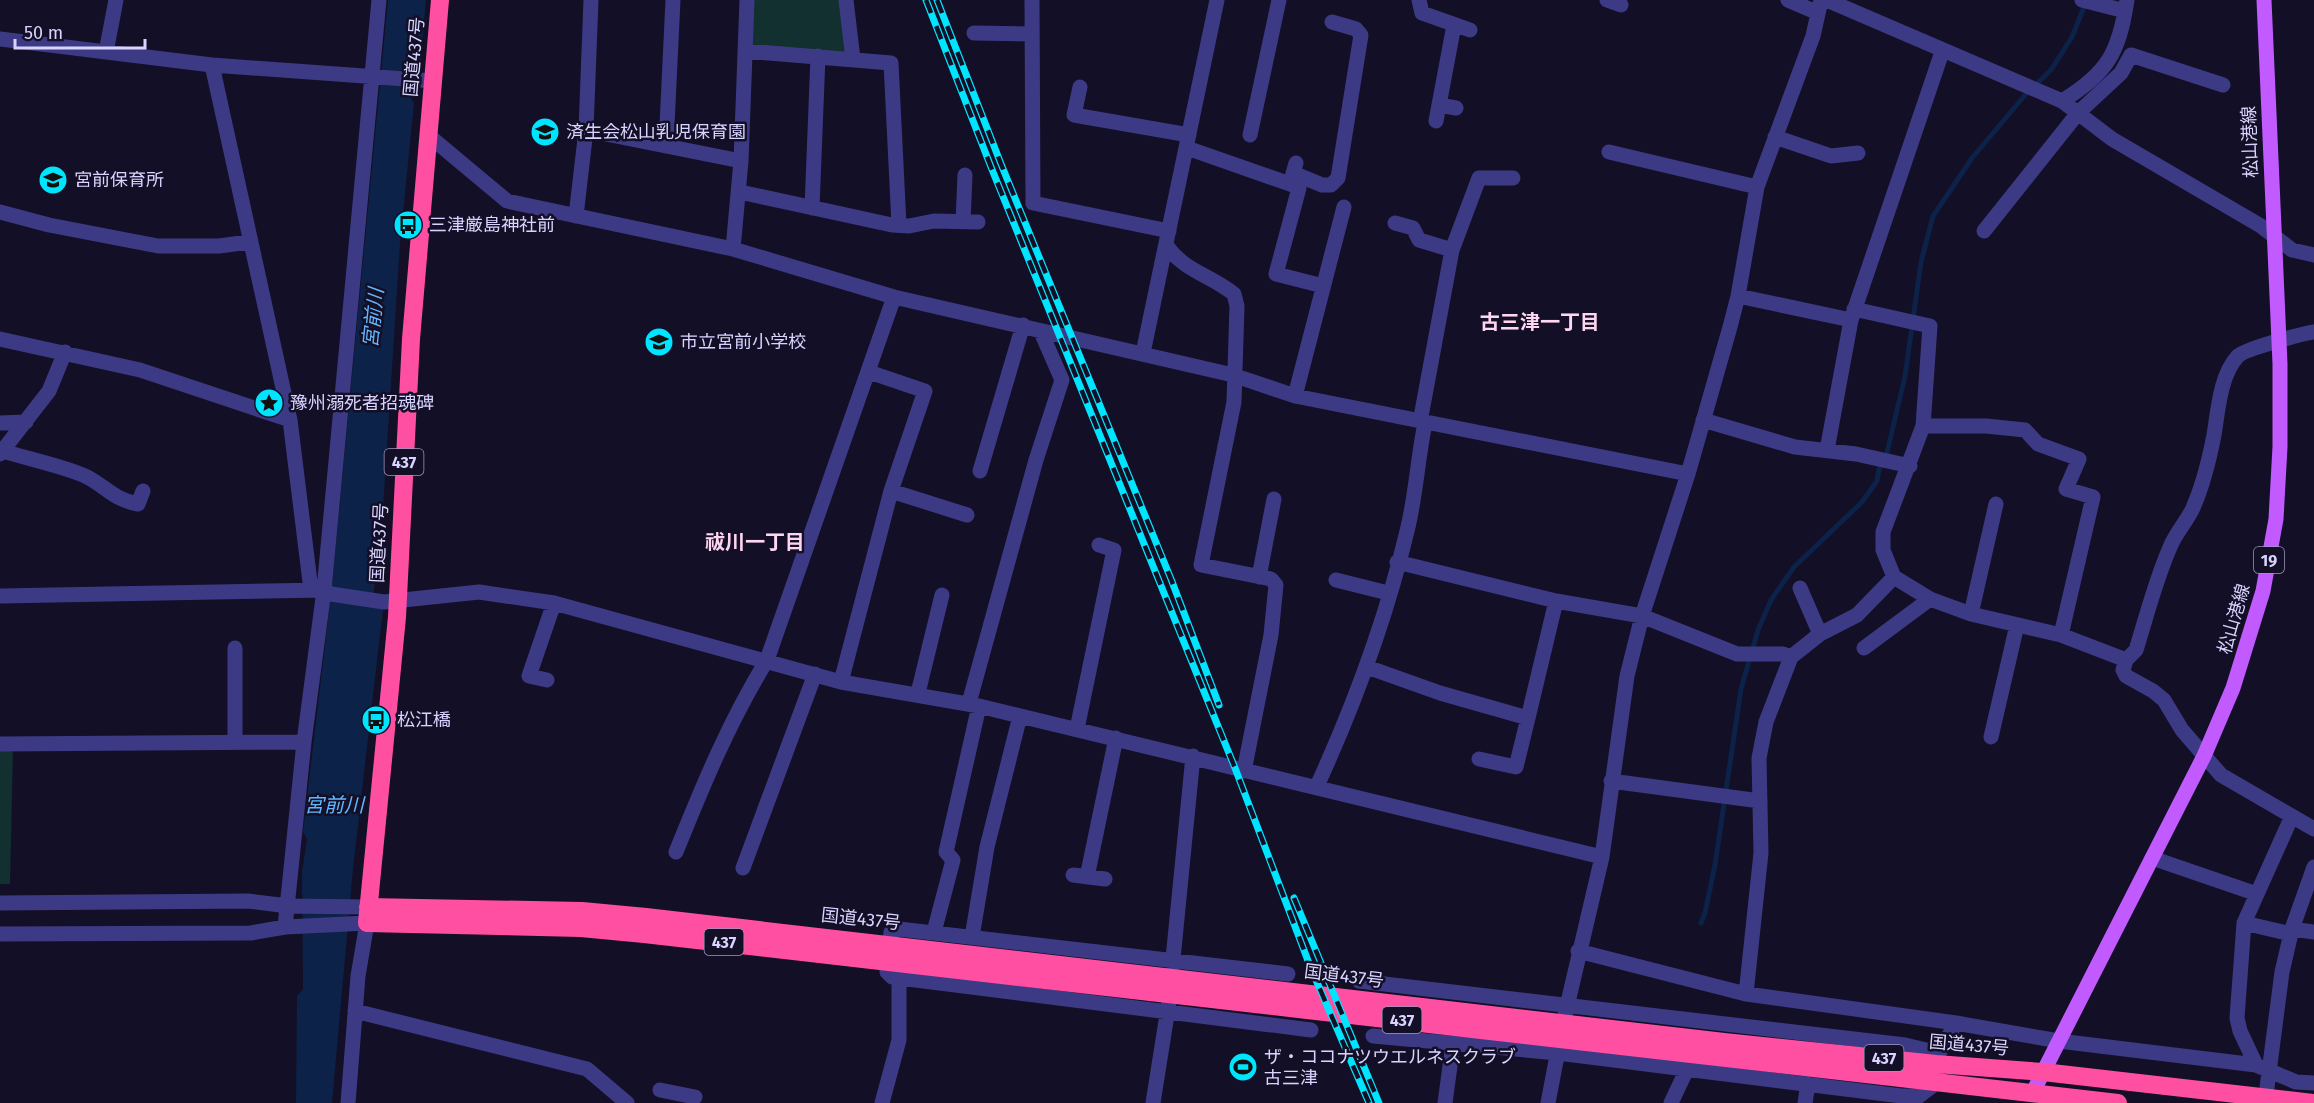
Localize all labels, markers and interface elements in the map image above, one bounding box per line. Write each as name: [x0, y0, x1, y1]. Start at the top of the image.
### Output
scale bar: [15, 12, 146, 50]
street label: 国道437号: [400, 16, 428, 98]
text: 50 m: [24, 22, 63, 44]
street label: 松山港線: [2238, 106, 2262, 178]
school or university icon: 済生会松山乳児保育園: [529, 116, 561, 148]
place label: 済生会松山乳児保育園: [566, 121, 746, 143]
school or university icon: 宮前保育所: [37, 164, 69, 196]
place label: 宮前保育所: [74, 169, 164, 191]
bus stop icon: 三津厳島神社前: [392, 209, 424, 241]
place label: 三津厳島神社前: [429, 214, 555, 236]
water label: 宮前川: [358, 285, 388, 349]
district label: 古三津一丁目: [1480, 310, 1600, 334]
school or university icon: 市立宮前小学校: [643, 326, 675, 358]
place label: 市立宮前小学校: [680, 331, 806, 353]
place icon: 豫州溺死者招魂碑: [253, 387, 285, 419]
place label: 豫州溺死者招魂碑: [290, 392, 434, 414]
road number: 437: [384, 449, 424, 475]
street label: 国道437号: [366, 502, 392, 584]
district label: 祓川一丁目: [705, 530, 805, 554]
road number: 19: [2254, 547, 2284, 573]
street label: 松山港線: [2214, 581, 2254, 657]
bus stop icon: 松江橋: [360, 704, 392, 736]
place label: 松江橋: [397, 709, 451, 731]
water label: 宮前川: [304, 793, 366, 817]
street label: 国道437号: [820, 904, 902, 934]
road number: 437: [704, 929, 744, 955]
street label: 国道437号: [1303, 960, 1385, 992]
road number: 437: [1382, 1007, 1422, 1033]
street label: 国道437号: [1928, 1031, 2010, 1059]
road number: 437: [1864, 1045, 1904, 1071]
place label: ザ・ココナツウエルネスクラブ 古三津: [1264, 1046, 1516, 1089]
sports icon: ザ・ココナツウエルネスクラブ 古三津: [1227, 1051, 1259, 1083]

